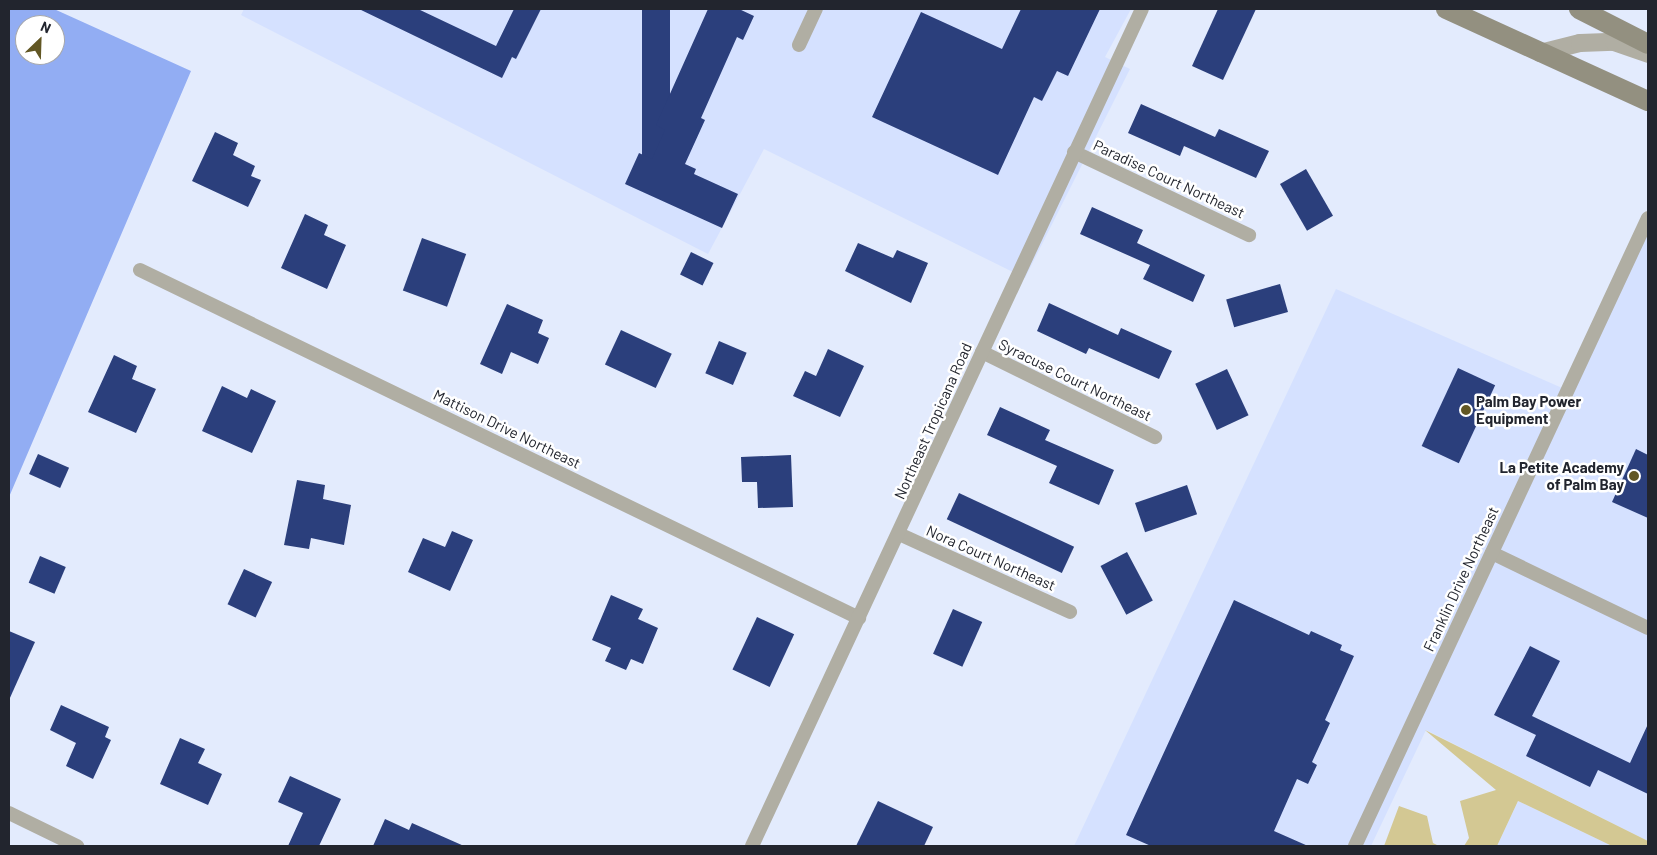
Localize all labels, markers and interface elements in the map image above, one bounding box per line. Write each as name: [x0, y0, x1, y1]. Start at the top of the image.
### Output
north arrow: [15, 15, 65, 65]
text: N: [38, 17, 54, 36]
street label: Paradise Court Northeast: [1090, 136, 1248, 222]
street label: Syracuse Court Northeast: [996, 335, 1154, 425]
street label: Northeast Tropicana Road: [890, 340, 976, 502]
street label: Mattison Drive Northeast: [430, 385, 584, 473]
place label: Palm Bay Power Equipment: [1476, 392, 1581, 427]
marker: Palm Bay Power Equipment: [1460, 404, 1472, 416]
place label: La Petite Academy of Palm Bay: [1499, 458, 1624, 493]
marker: La Petite Academy of Palm Bay: [1628, 470, 1640, 482]
street label: Franklin Drive Northeast: [1420, 504, 1502, 654]
street label: Nora Court Northeast: [924, 521, 1058, 595]

